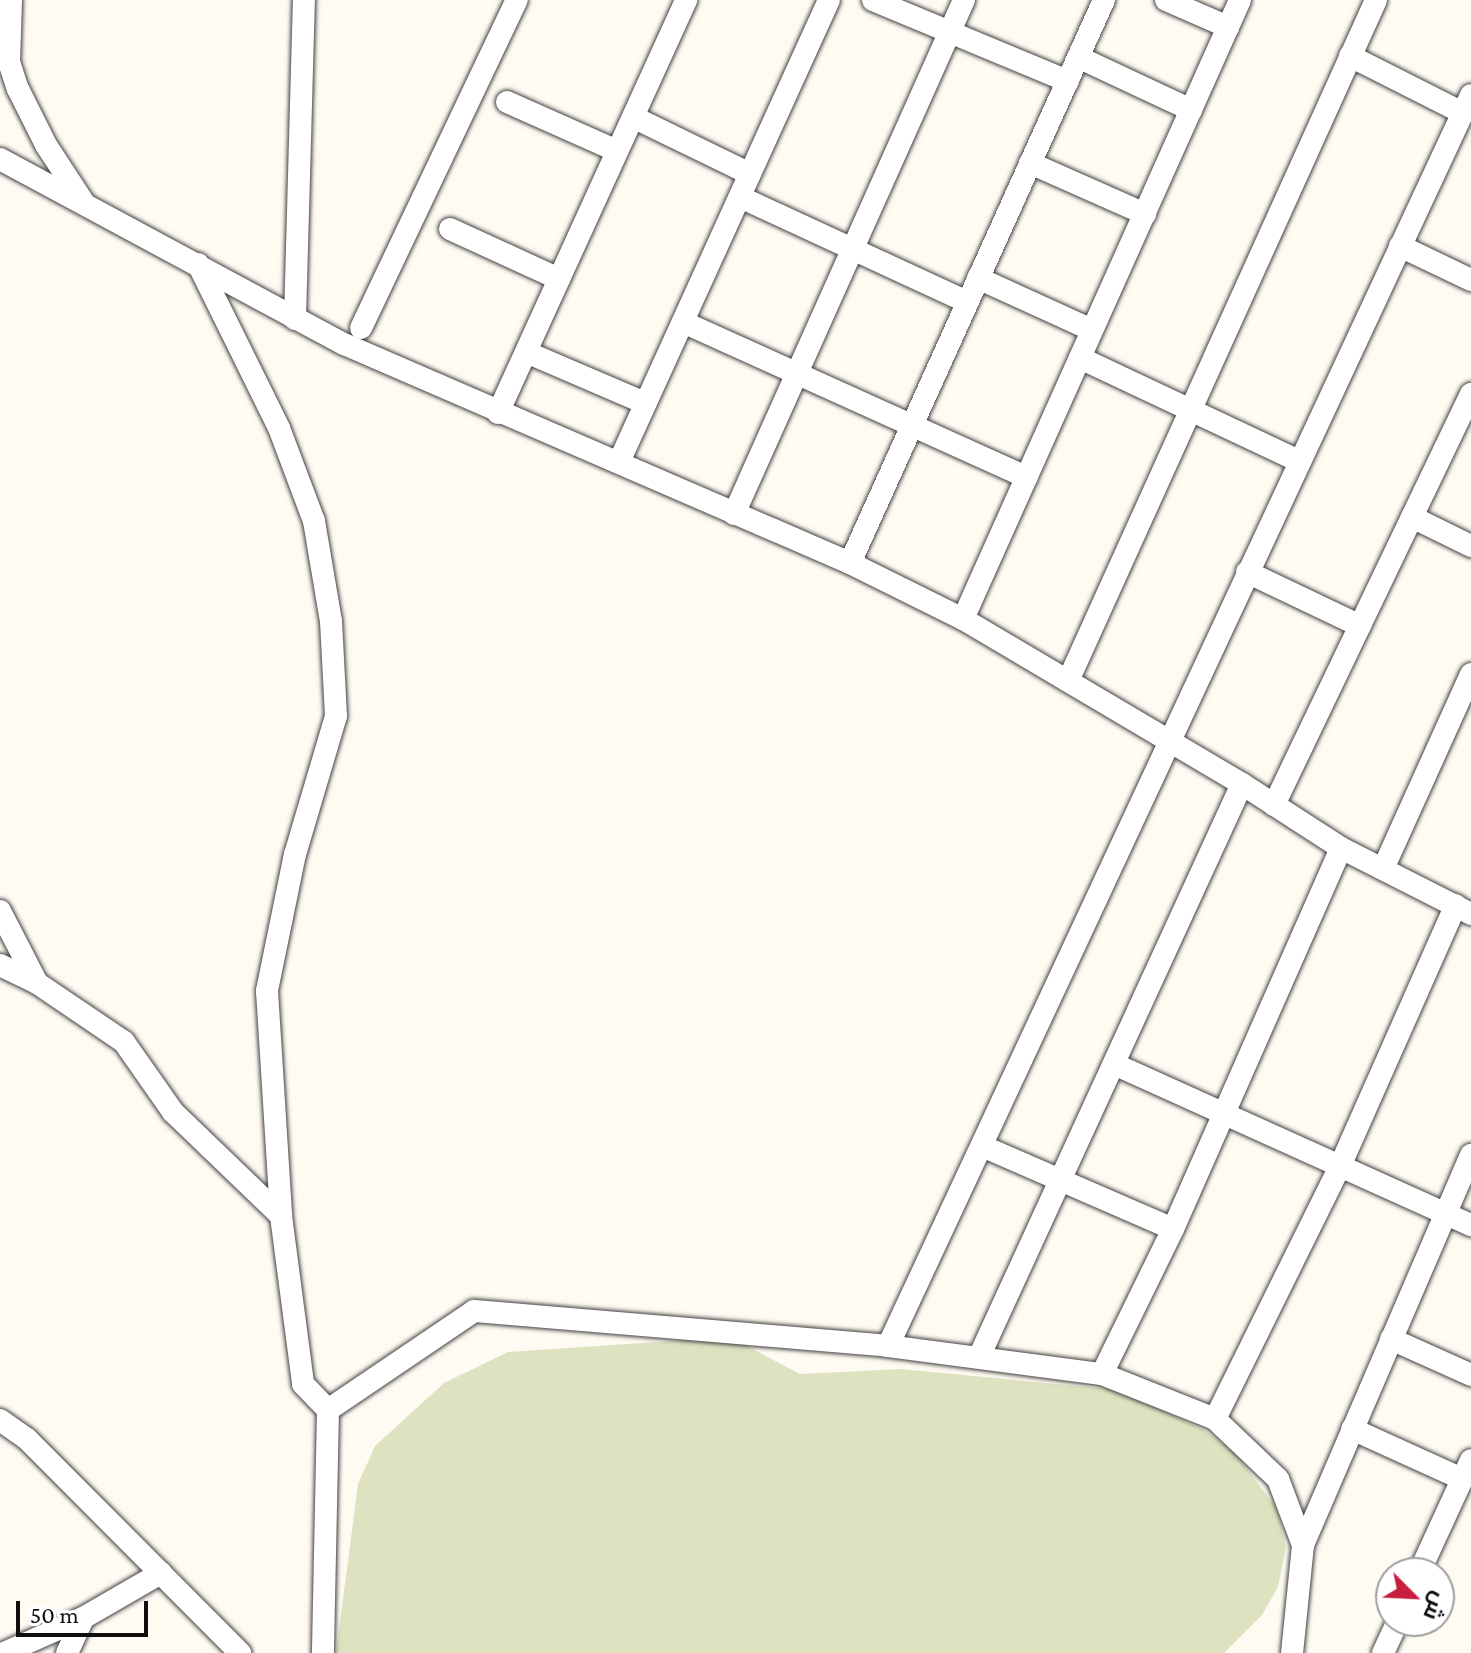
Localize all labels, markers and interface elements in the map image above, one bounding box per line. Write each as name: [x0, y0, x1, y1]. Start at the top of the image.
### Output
north arrow: [1375, 1557, 1455, 1637]
scale bar: [20, 1585, 152, 1635]
text: ش: [1418, 1588, 1453, 1624]
text: 50 m: [30, 1601, 79, 1628]

